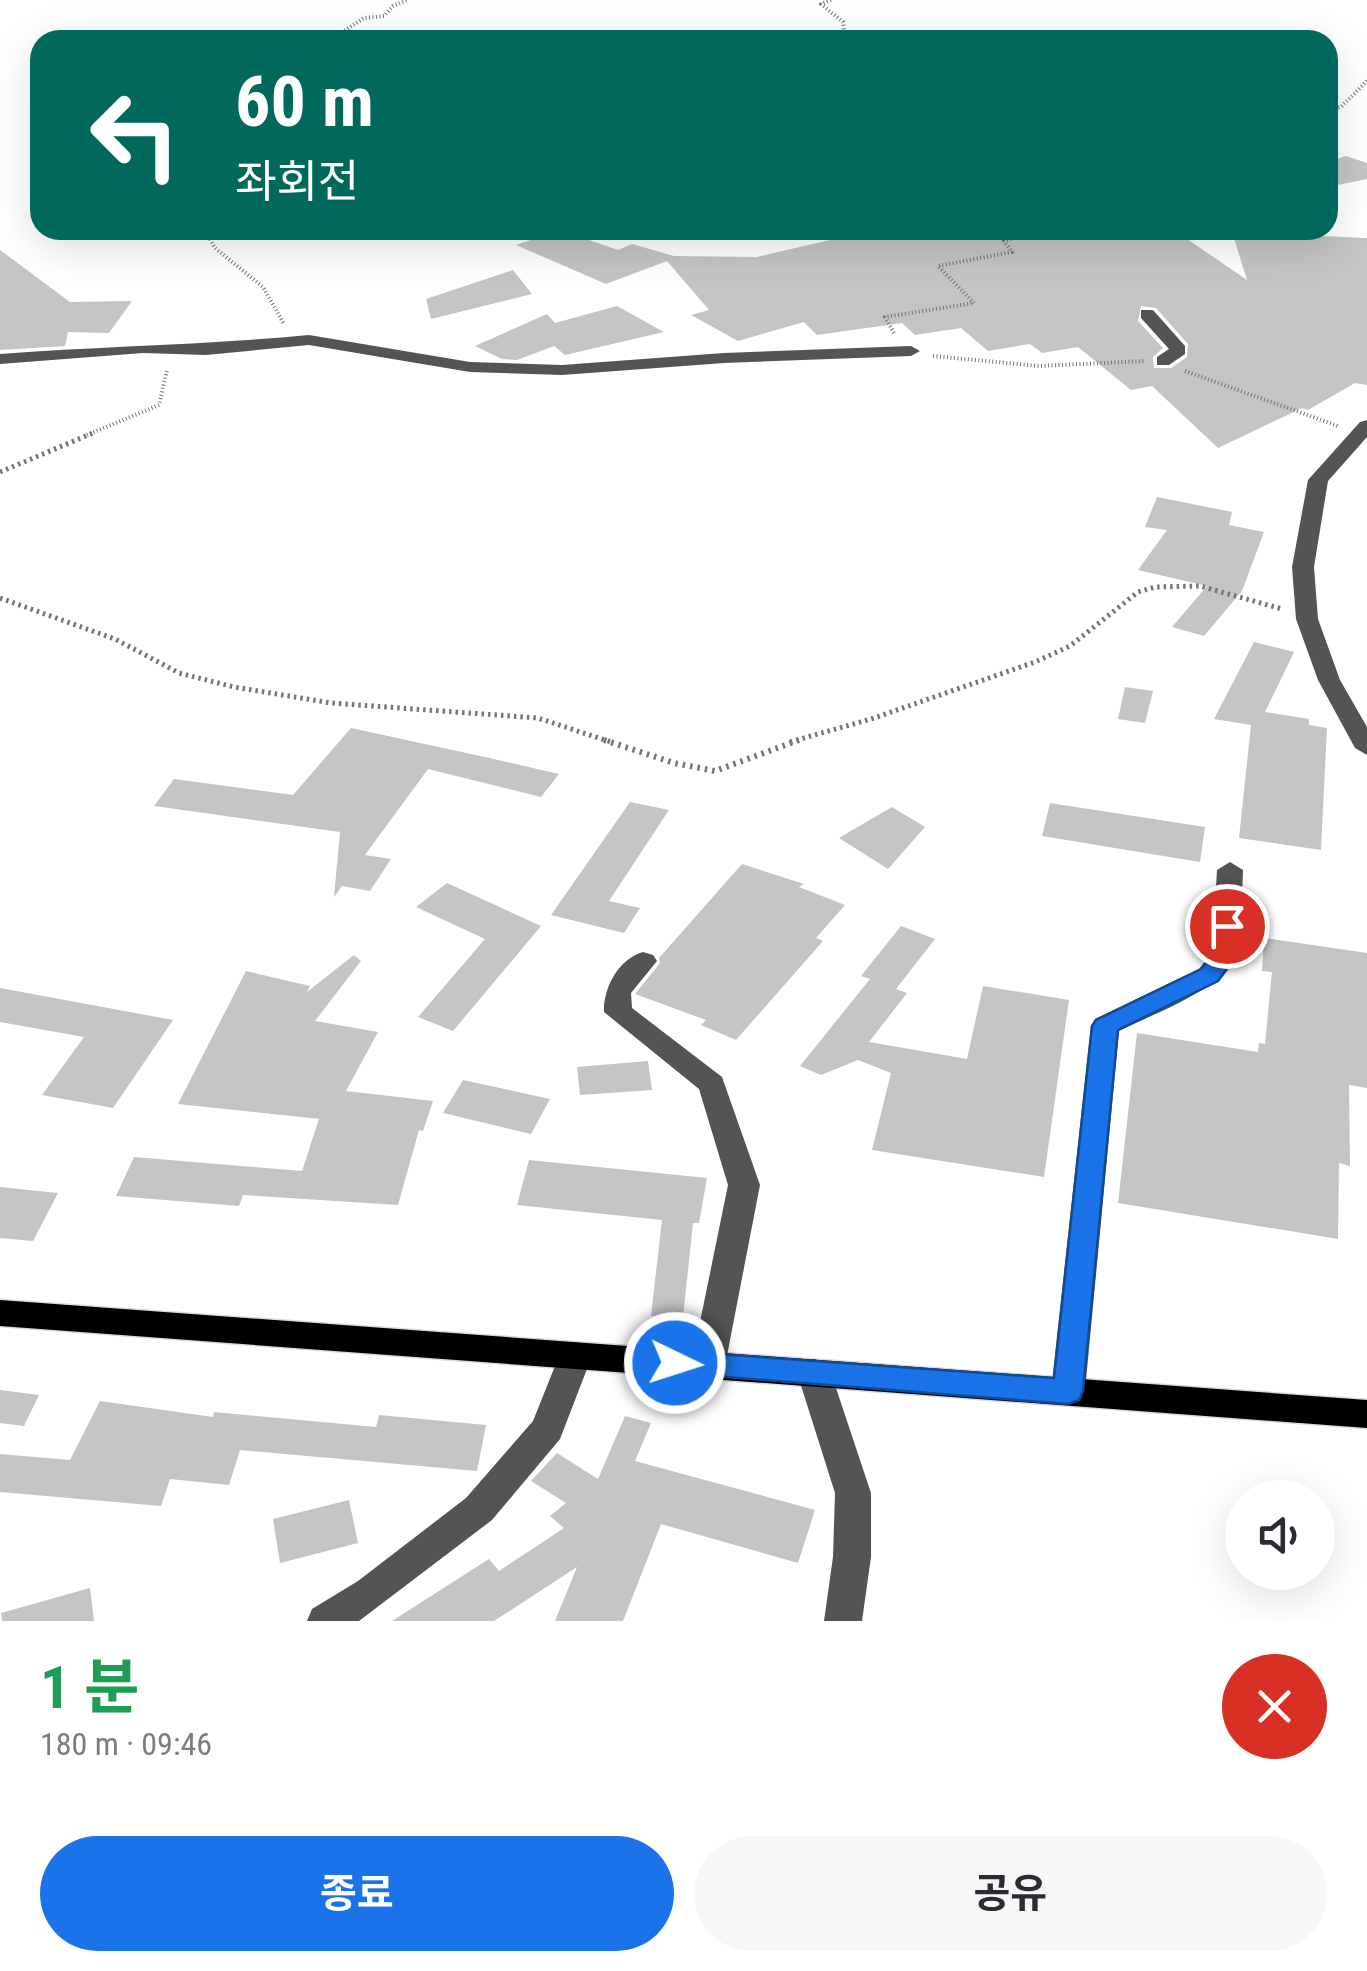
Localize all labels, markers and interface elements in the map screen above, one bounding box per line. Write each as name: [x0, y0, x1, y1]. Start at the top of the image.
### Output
text: 60 m: [235, 61, 374, 143]
icon: left: [70, 70, 200, 200]
text: 좌회전: [235, 155, 359, 208]
pin: [1185, 884, 1270, 969]
icon: arrive: [1200, 899, 1255, 954]
position arrow: [623, 1311, 727, 1415]
map controls: [1225, 1480, 1335, 1590]
button: sound: [1225, 1480, 1335, 1590]
text: 1 분: [40, 1652, 139, 1723]
button: close: [1222, 1654, 1327, 1759]
text: 180 m · 09:46: [40, 1725, 212, 1763]
button: 종료: [40, 1836, 674, 1951]
button: 공유: [694, 1836, 1327, 1951]

